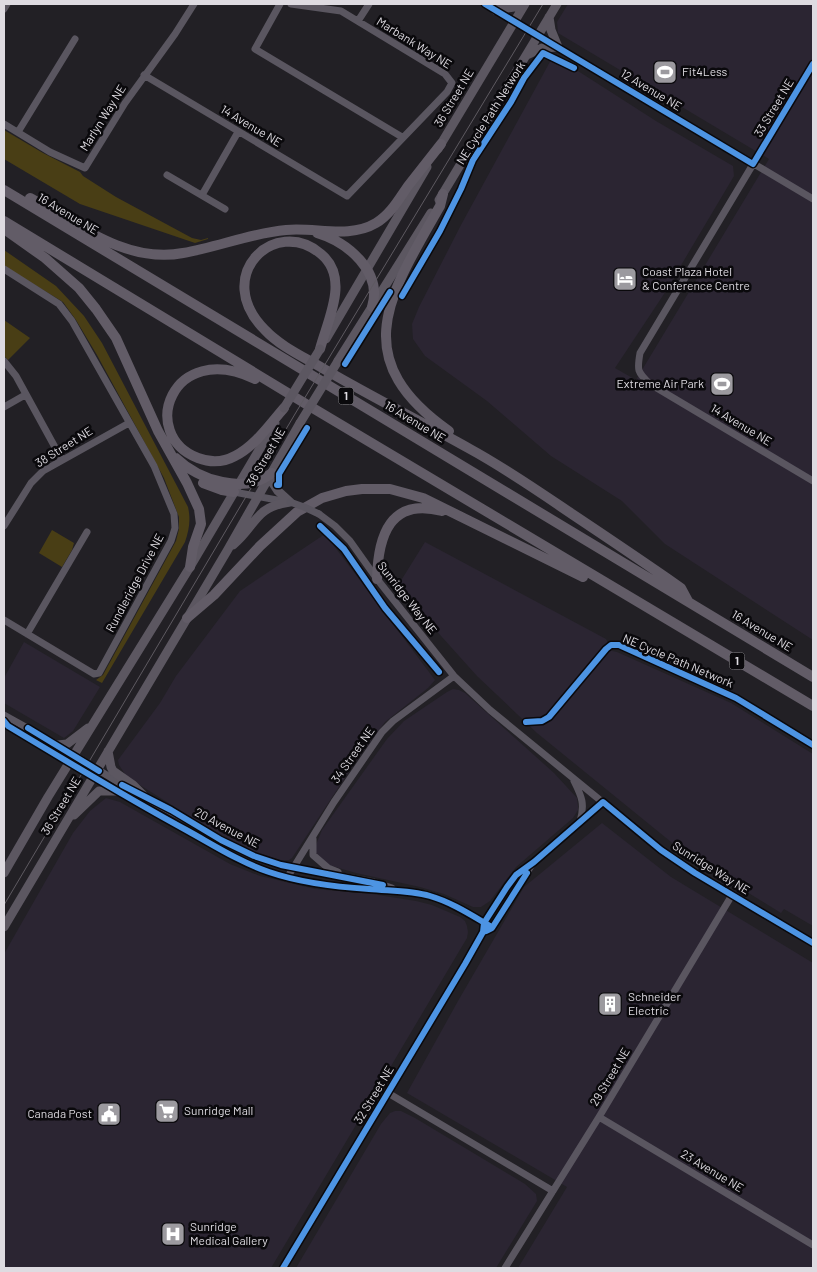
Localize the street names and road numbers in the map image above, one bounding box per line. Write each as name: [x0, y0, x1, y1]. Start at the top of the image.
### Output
street label: Marbank Way NE: [374, 13, 455, 71]
street label: NE Cycle Path Network: [453, 58, 528, 166]
street label: 12 Avenue NE: [618, 65, 685, 113]
street label: 36 Street NE: [430, 66, 476, 129]
street label: 33 Street NE: [750, 76, 796, 139]
street label: Marlyn Way NE: [76, 82, 128, 153]
street label: 14 Avenue NE: [218, 101, 285, 149]
street label: 16 Avenue NE: [36, 189, 101, 237]
road number: 1: [338, 388, 354, 404]
street label: 16 Avenue NE: [383, 397, 448, 445]
street label: 14 Avenue NE: [708, 400, 775, 448]
street label: 38 Street NE: [32, 423, 95, 469]
street label: 36 Street NE: [243, 425, 287, 488]
street label: Rundleridge Drive NE: [102, 531, 166, 634]
street label: Sunridge Way NE: [375, 558, 440, 636]
street label: 16 Avenue NE: [730, 606, 795, 654]
street label: NE Cycle Path Network: [621, 630, 736, 690]
road number: 1: [730, 652, 744, 669]
street label: 34 Street NE: [328, 724, 377, 785]
street label: 36 Street NE: [37, 774, 83, 837]
street label: 20 Avenue NE: [193, 804, 262, 850]
street label: Sunridge Way NE: [670, 838, 753, 896]
street label: 29 Street NE: [586, 1045, 632, 1108]
street label: 32 Street NE: [350, 1063, 396, 1126]
street label: 23 Avenue NE: [679, 1146, 746, 1194]

